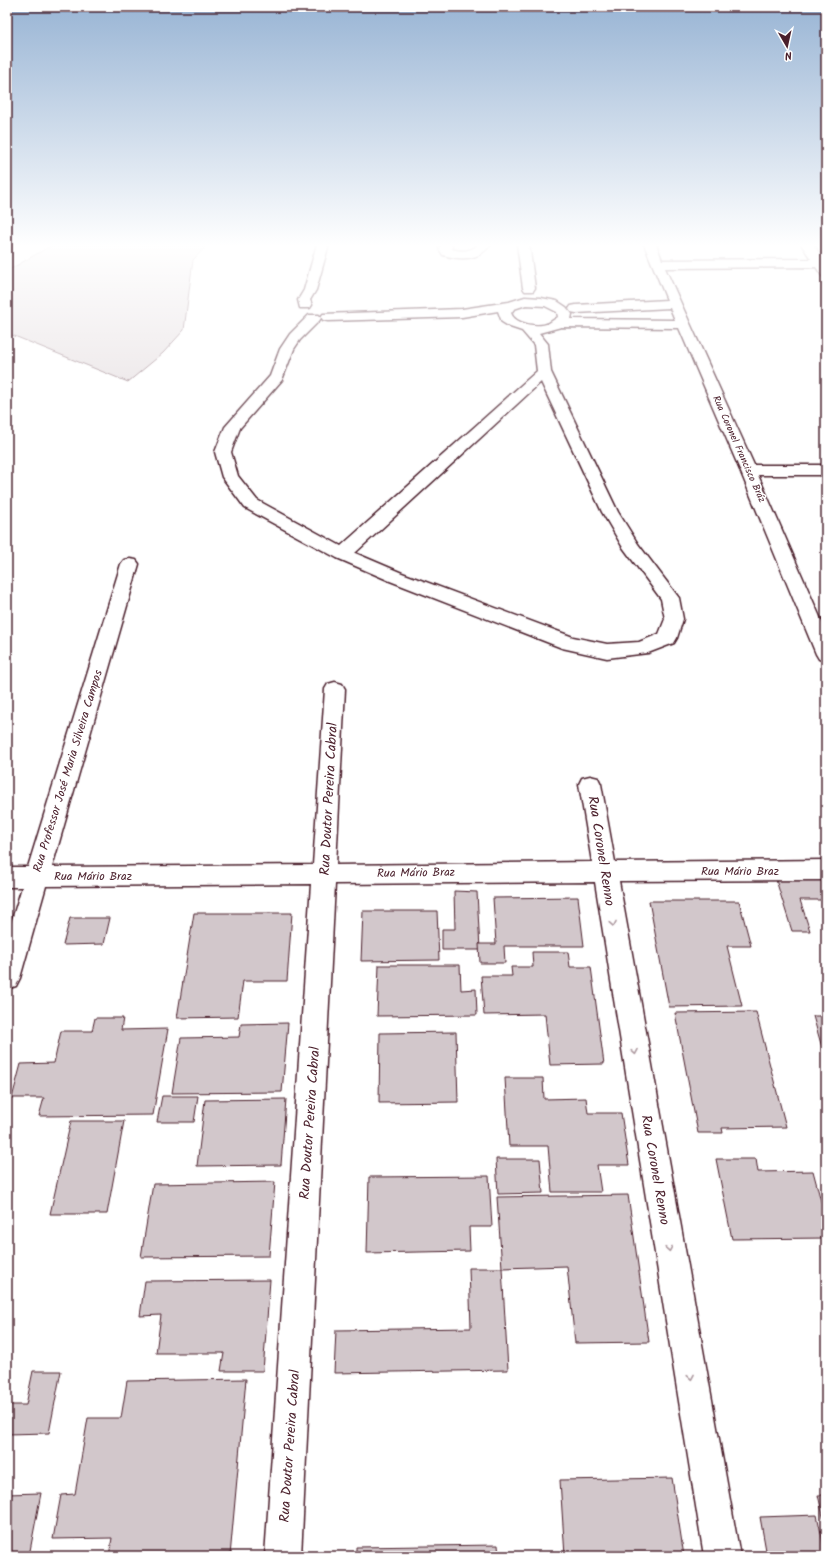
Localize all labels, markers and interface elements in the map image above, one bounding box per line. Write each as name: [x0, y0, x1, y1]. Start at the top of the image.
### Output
north arrow: [767, 26, 807, 66]
text: N: [784, 45, 793, 64]
street label: Rua Coronel Francisco Bráz: [708, 393, 770, 506]
street label: Rua Professor José Maria Silveira Campos: [28, 667, 108, 875]
street label: Rua Doutor Pereira Cabral: [314, 721, 344, 876]
street label: Rua Coronel Renno: [581, 794, 621, 908]
street label: Rua Mário Braz: [701, 862, 779, 881]
street label: Rua Mário Braz: [377, 863, 455, 883]
street label: Rua Mário Braz: [54, 867, 132, 886]
one-way arrow: [608, 921, 617, 927]
street label: Rua Doutor Pereira Cabral: [294, 1045, 326, 1200]
one-way arrow: [630, 1049, 639, 1055]
street label: Rua Coronel Renno: [634, 1113, 676, 1227]
one-way arrow: [664, 1246, 673, 1252]
street label: Rua Doutor Pereira Cabral: [274, 1368, 306, 1523]
one-way arrow: [686, 1374, 695, 1380]

